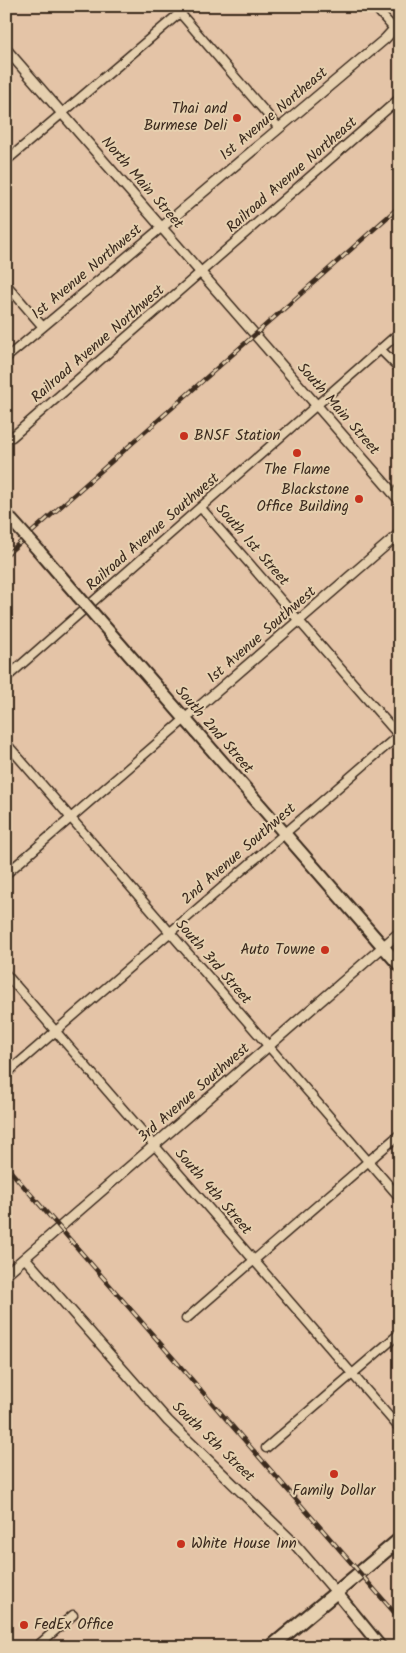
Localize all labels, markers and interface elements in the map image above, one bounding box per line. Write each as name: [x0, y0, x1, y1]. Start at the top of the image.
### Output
street label: 1st Avenue Northeast: [215, 61, 334, 167]
place label: Thai and Burmese Deli: [144, 97, 228, 138]
street label: Railroad Avenue Northeast: [221, 111, 363, 239]
marker: Thai and Burmese Deli: [231, 112, 243, 124]
street label: North Main Street: [95, 131, 189, 235]
street label: 1st Avenue Northwest: [26, 218, 148, 326]
street label: Railroad Avenue Northwest: [26, 279, 170, 409]
street label: South Main Street: [291, 357, 385, 461]
place label: BNSF Station: [194, 424, 281, 448]
marker: BNSF Station: [178, 430, 190, 442]
marker: The Flame: [291, 447, 303, 459]
place label: The Flame: [264, 458, 330, 482]
street label: Railroad Avenue Southwest: [81, 467, 225, 597]
place label: Blackstone Office Building: [257, 478, 349, 519]
marker: Blackstone Office Building: [353, 493, 365, 505]
street label: South 1st Street: [209, 498, 295, 592]
street label: 1st Avenue Southwest: [202, 581, 322, 689]
street label: South 2nd Street: [169, 681, 259, 780]
street label: 2nd Avenue Southwest: [176, 797, 302, 911]
street label: South 3rd Street: [169, 914, 257, 1010]
place label: Auto Towne: [240, 938, 315, 962]
marker: Auto Towne: [319, 944, 331, 956]
street label: 3rd Avenue Southwest: [133, 1037, 256, 1149]
street label: South 4th Street: [169, 1143, 258, 1241]
street label: South 5th Street: [166, 1396, 260, 1488]
marker: Family Dollar: [328, 1468, 340, 1480]
place label: Family Dollar: [293, 1479, 377, 1503]
place label: White House Inn: [191, 1532, 297, 1556]
marker: White House Inn: [175, 1538, 187, 1550]
place label: FedEx Office: [34, 1613, 114, 1637]
marker: FedEx Office: [18, 1619, 30, 1631]

